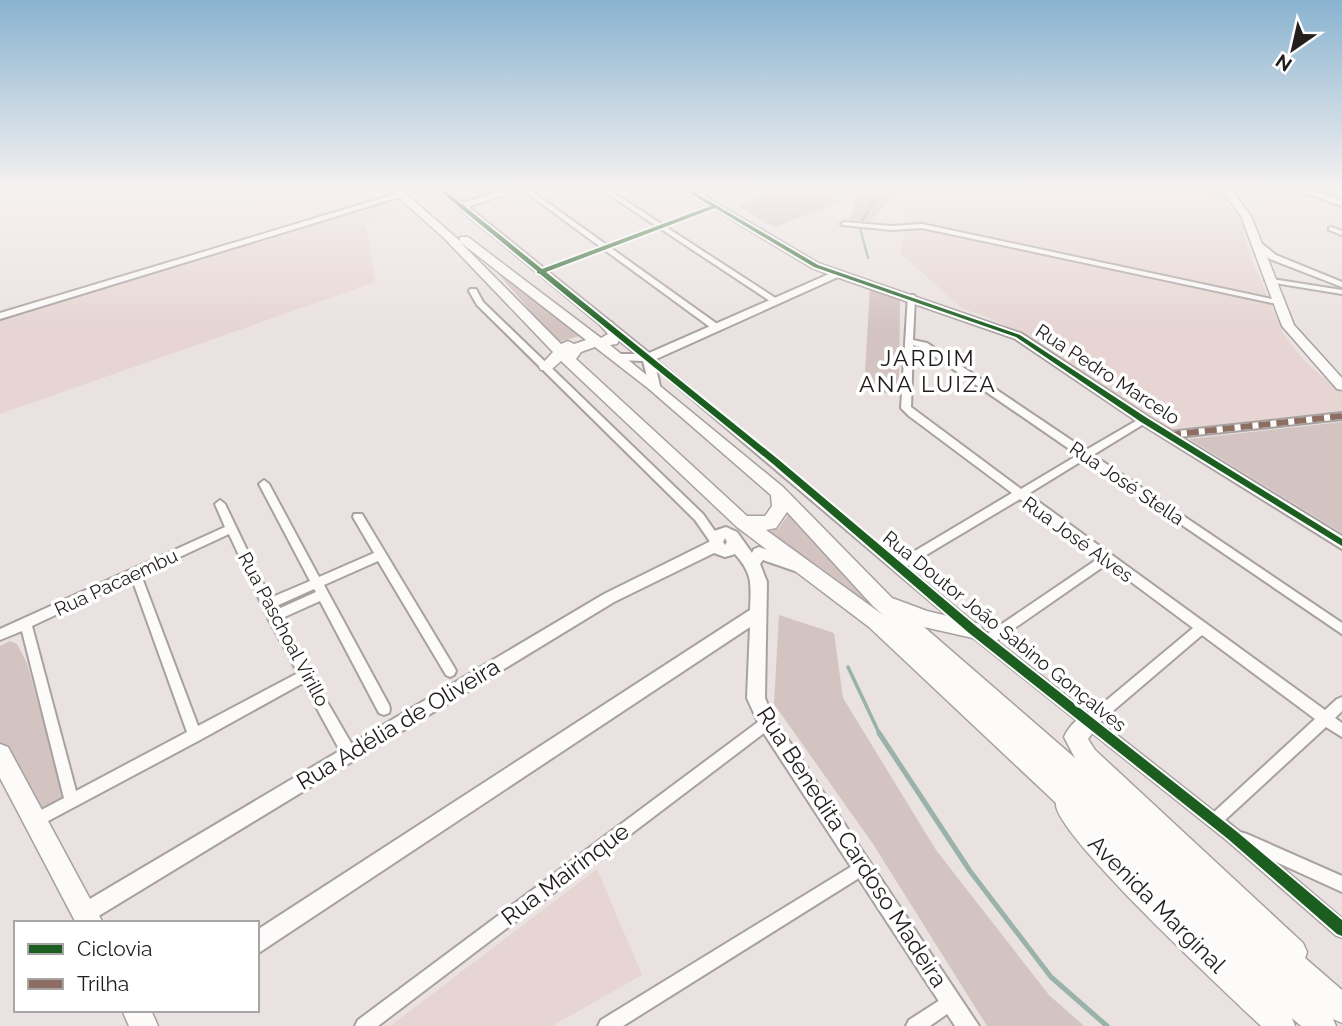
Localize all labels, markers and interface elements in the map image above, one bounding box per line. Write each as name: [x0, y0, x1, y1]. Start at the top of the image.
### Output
north arrow: [1258, 14, 1328, 84]
text: N: [1271, 50, 1296, 76]
street label: Rua Pedro Marcelo: [1032, 319, 1184, 429]
district label: JARDIM ANA LUIZA: [859, 344, 997, 397]
street label: Rua José Stella: [1066, 437, 1188, 529]
street label: Rua José Alves: [1019, 492, 1137, 586]
street label: Rua Doutor João Sabino Gonçalves: [879, 526, 1131, 736]
street label: Rua Pacaembu: [51, 544, 181, 620]
street label: Rua Paschoal Virillo: [234, 548, 334, 710]
street label: Rua Adélia de Oliveira: [291, 652, 504, 795]
street label: Rua Benedita Cardoso Madeira: [752, 702, 953, 992]
street label: Rua Mairinque: [496, 817, 634, 930]
street label: Avenida Marginal: [1083, 829, 1232, 978]
legend: [14, 921, 259, 1012]
text: Ciclovia: [77, 936, 153, 961]
text: Trilha: [77, 971, 129, 996]

